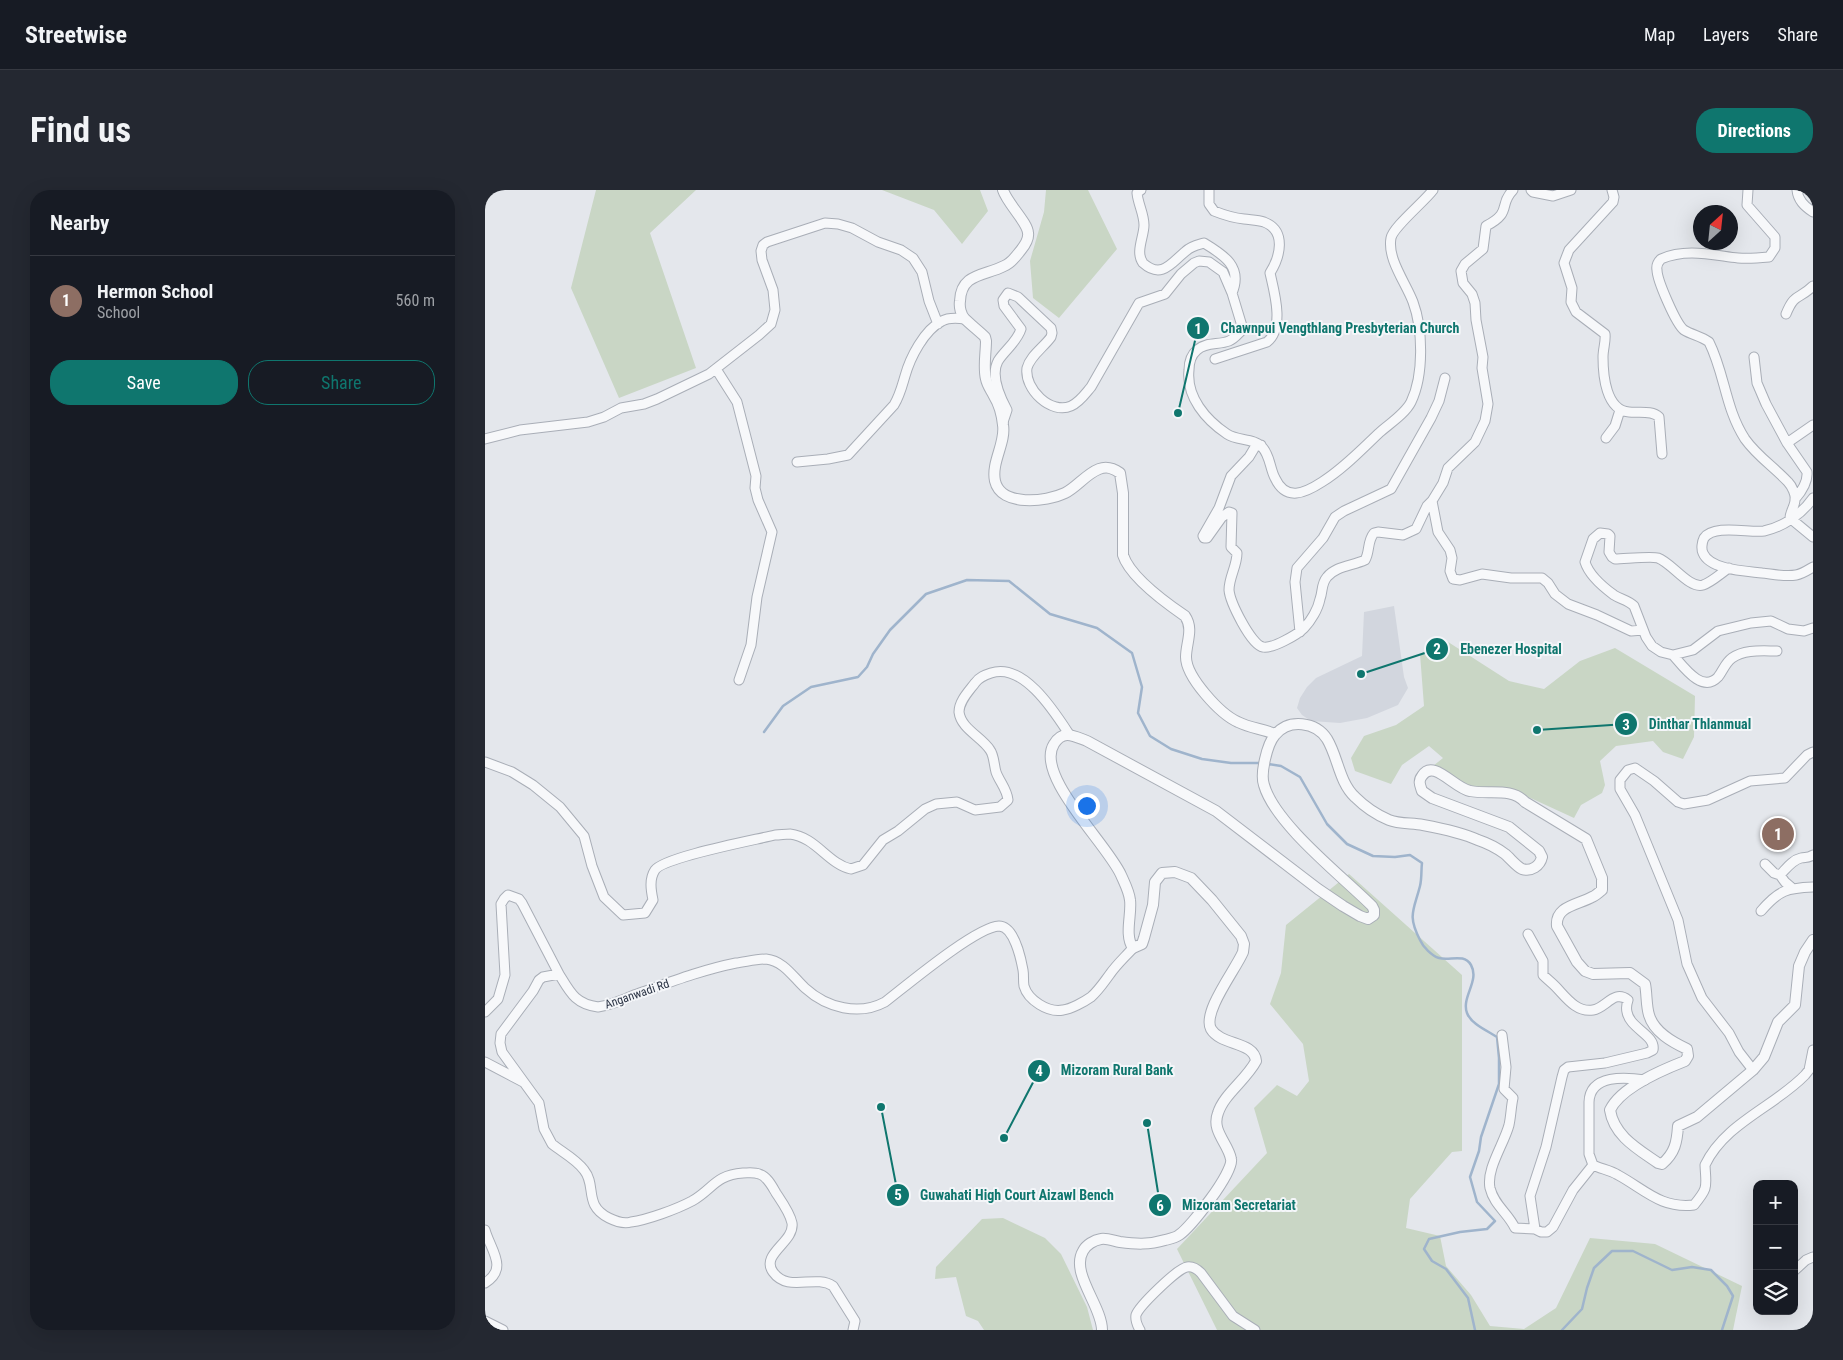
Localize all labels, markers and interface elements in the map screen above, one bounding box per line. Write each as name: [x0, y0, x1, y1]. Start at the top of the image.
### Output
text: Streetwise: [25, 21, 127, 49]
text: Map: [1644, 24, 1675, 45]
text: Layers: [1703, 24, 1750, 45]
text: Share: [1778, 24, 1818, 45]
button: Directions: [1696, 108, 1813, 153]
text: Find us: [30, 110, 131, 151]
north arrow: [1693, 205, 1738, 250]
text: Nearby: [50, 211, 109, 235]
text: Hermon School: [97, 280, 213, 303]
text: 1: [62, 291, 70, 310]
text: 560 m: [396, 291, 435, 310]
text: School: [97, 303, 140, 322]
callout: Chawnpui Vengthlang Presbyterian Church: [1186, 314, 1469, 343]
text: 1: [1194, 320, 1202, 338]
text: Chawnpui Vengthlang Presbyterian Church: [1221, 320, 1459, 336]
button: Save: [50, 360, 238, 405]
button: Share: [248, 360, 435, 405]
callout: Ebenezer Hospital: [1425, 634, 1571, 663]
text: 2: [1433, 640, 1441, 658]
text: Ebenezer Hospital: [1460, 641, 1562, 657]
callout: Dinthar Thlanmual: [1614, 710, 1762, 739]
text: 3: [1622, 716, 1630, 734]
text: Dinthar Thlanmual: [1649, 716, 1751, 732]
your location: [1074, 793, 1100, 819]
pin: 1: [1762, 815, 1794, 853]
street label: Anganwadi Rd: [603, 976, 671, 1012]
callout: Mizoram Rural Bank: [1026, 1056, 1184, 1085]
text: 4: [1035, 1062, 1043, 1080]
text: Mizoram Rural Bank: [1061, 1062, 1174, 1078]
callout: Guwahati High Court Aizawl Bench: [885, 1180, 1124, 1209]
map controls: [1753, 1180, 1798, 1315]
button: +: [1753, 1180, 1798, 1225]
text: 5: [894, 1186, 902, 1204]
text: Guwahati High Court Aizawl Bench: [920, 1187, 1114, 1203]
callout: Mizoram Secretariat: [1147, 1191, 1306, 1220]
text: 6: [1156, 1197, 1164, 1215]
text: Mizoram Secretariat: [1182, 1197, 1296, 1213]
button: −: [1753, 1225, 1798, 1270]
button: layers: [1753, 1270, 1798, 1315]

